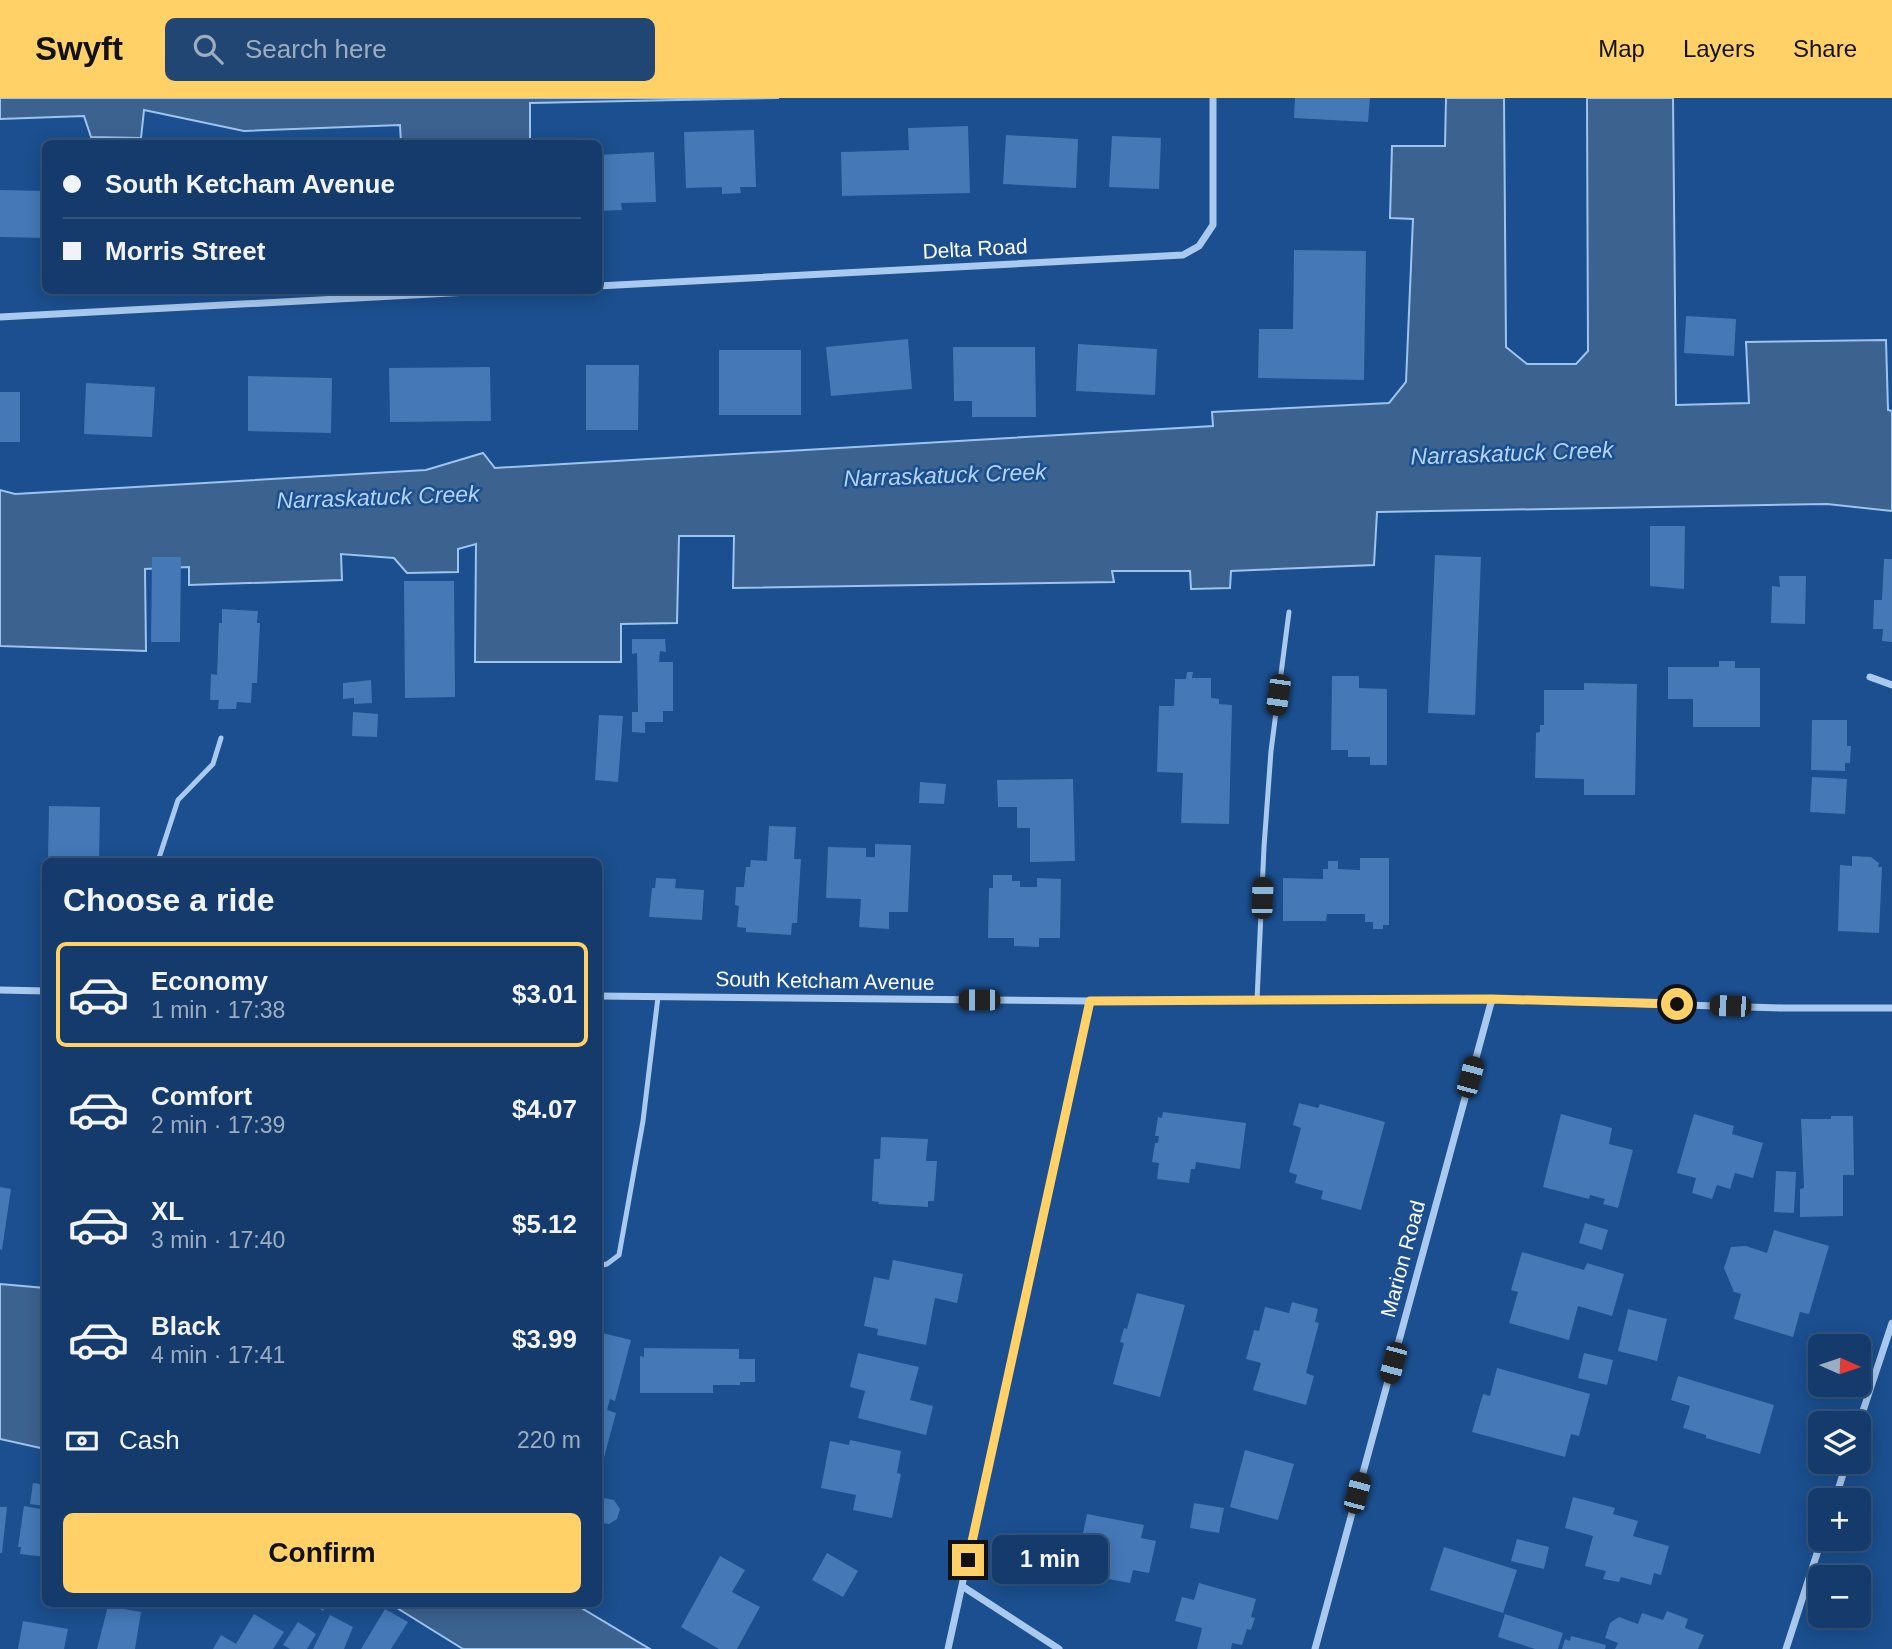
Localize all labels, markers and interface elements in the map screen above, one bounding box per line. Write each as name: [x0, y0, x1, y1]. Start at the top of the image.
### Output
search box: [165, 18, 655, 81]
text: Swyft: [35, 30, 123, 67]
icon: search: [189, 30, 227, 68]
text: Search here: [245, 34, 387, 64]
text: Map: [1598, 35, 1645, 62]
text: Layers: [1683, 35, 1755, 62]
text: Share: [1793, 35, 1857, 62]
text: South Ketcham Avenue: [105, 169, 395, 199]
street label: Delta Road: [922, 234, 1028, 263]
text: Morris Street: [105, 236, 265, 266]
water label: Narraskatuck Creek: [1410, 436, 1616, 470]
water label: Narraskatuck Creek: [843, 458, 1049, 492]
water label: Narraskatuck Creek: [276, 480, 482, 514]
car: [1265, 673, 1292, 717]
car: [1251, 877, 1274, 919]
text: Choose a ride: [63, 882, 275, 918]
icon: car: [67, 963, 130, 1026]
text: Economy: [151, 966, 268, 996]
street label: South Ketcham Avenue: [715, 967, 935, 994]
text: $3.01: [512, 979, 577, 1009]
route start: [1661, 988, 1693, 1020]
car: [959, 990, 1001, 1011]
car: [1709, 995, 1752, 1017]
text: 1 min · 17:38: [151, 997, 285, 1023]
car: [1455, 1054, 1486, 1100]
icon: car: [67, 1078, 130, 1141]
text: Comfort: [151, 1081, 252, 1111]
text: $4.07: [512, 1094, 577, 1124]
text: 2 min · 17:39: [151, 1112, 285, 1138]
icon: car: [67, 1193, 130, 1256]
text: XL: [151, 1196, 184, 1226]
street label: Marion Road: [1376, 1198, 1429, 1320]
text: $5.12: [512, 1209, 577, 1239]
text: 3 min · 17:40: [151, 1227, 285, 1253]
icon: car: [67, 1308, 130, 1371]
text: Black: [151, 1311, 220, 1341]
text: $3.99: [512, 1324, 577, 1354]
north arrow: [1808, 1334, 1871, 1396]
map controls: [1808, 1334, 1871, 1628]
car: [1378, 1340, 1409, 1386]
text: 4 min · 17:41: [151, 1342, 285, 1368]
button: layers: [1808, 1411, 1871, 1474]
icon: cash: [63, 1422, 101, 1460]
text: Cash: [119, 1425, 180, 1455]
text: 220 m: [517, 1427, 581, 1453]
car: [1342, 1470, 1373, 1516]
button: +: [1808, 1488, 1871, 1551]
button: Confirm: [63, 1513, 581, 1593]
callout: 1 min: [992, 1536, 1108, 1584]
route end: [952, 1544, 984, 1576]
text: 1 min: [1020, 1546, 1080, 1572]
button: −: [1808, 1565, 1871, 1628]

